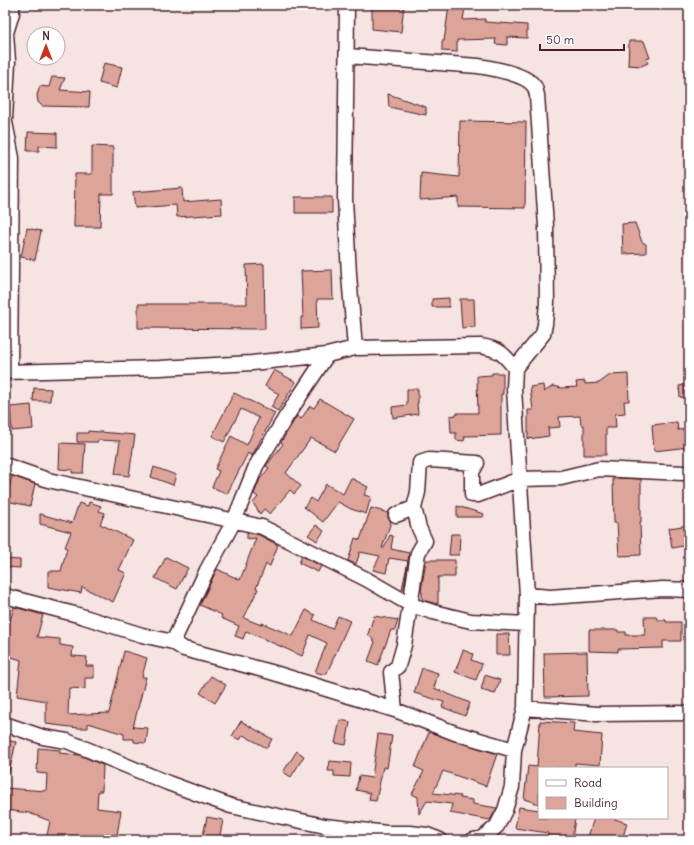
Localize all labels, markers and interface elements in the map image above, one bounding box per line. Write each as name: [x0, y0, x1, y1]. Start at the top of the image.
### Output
north arrow: [26, 26, 66, 66]
scale bar: [540, 26, 624, 52]
text: N: [42, 29, 50, 43]
text: 50 m: [546, 32, 575, 47]
legend: [538, 767, 668, 819]
text: Road: [574, 775, 602, 790]
text: Building: [574, 795, 618, 810]

